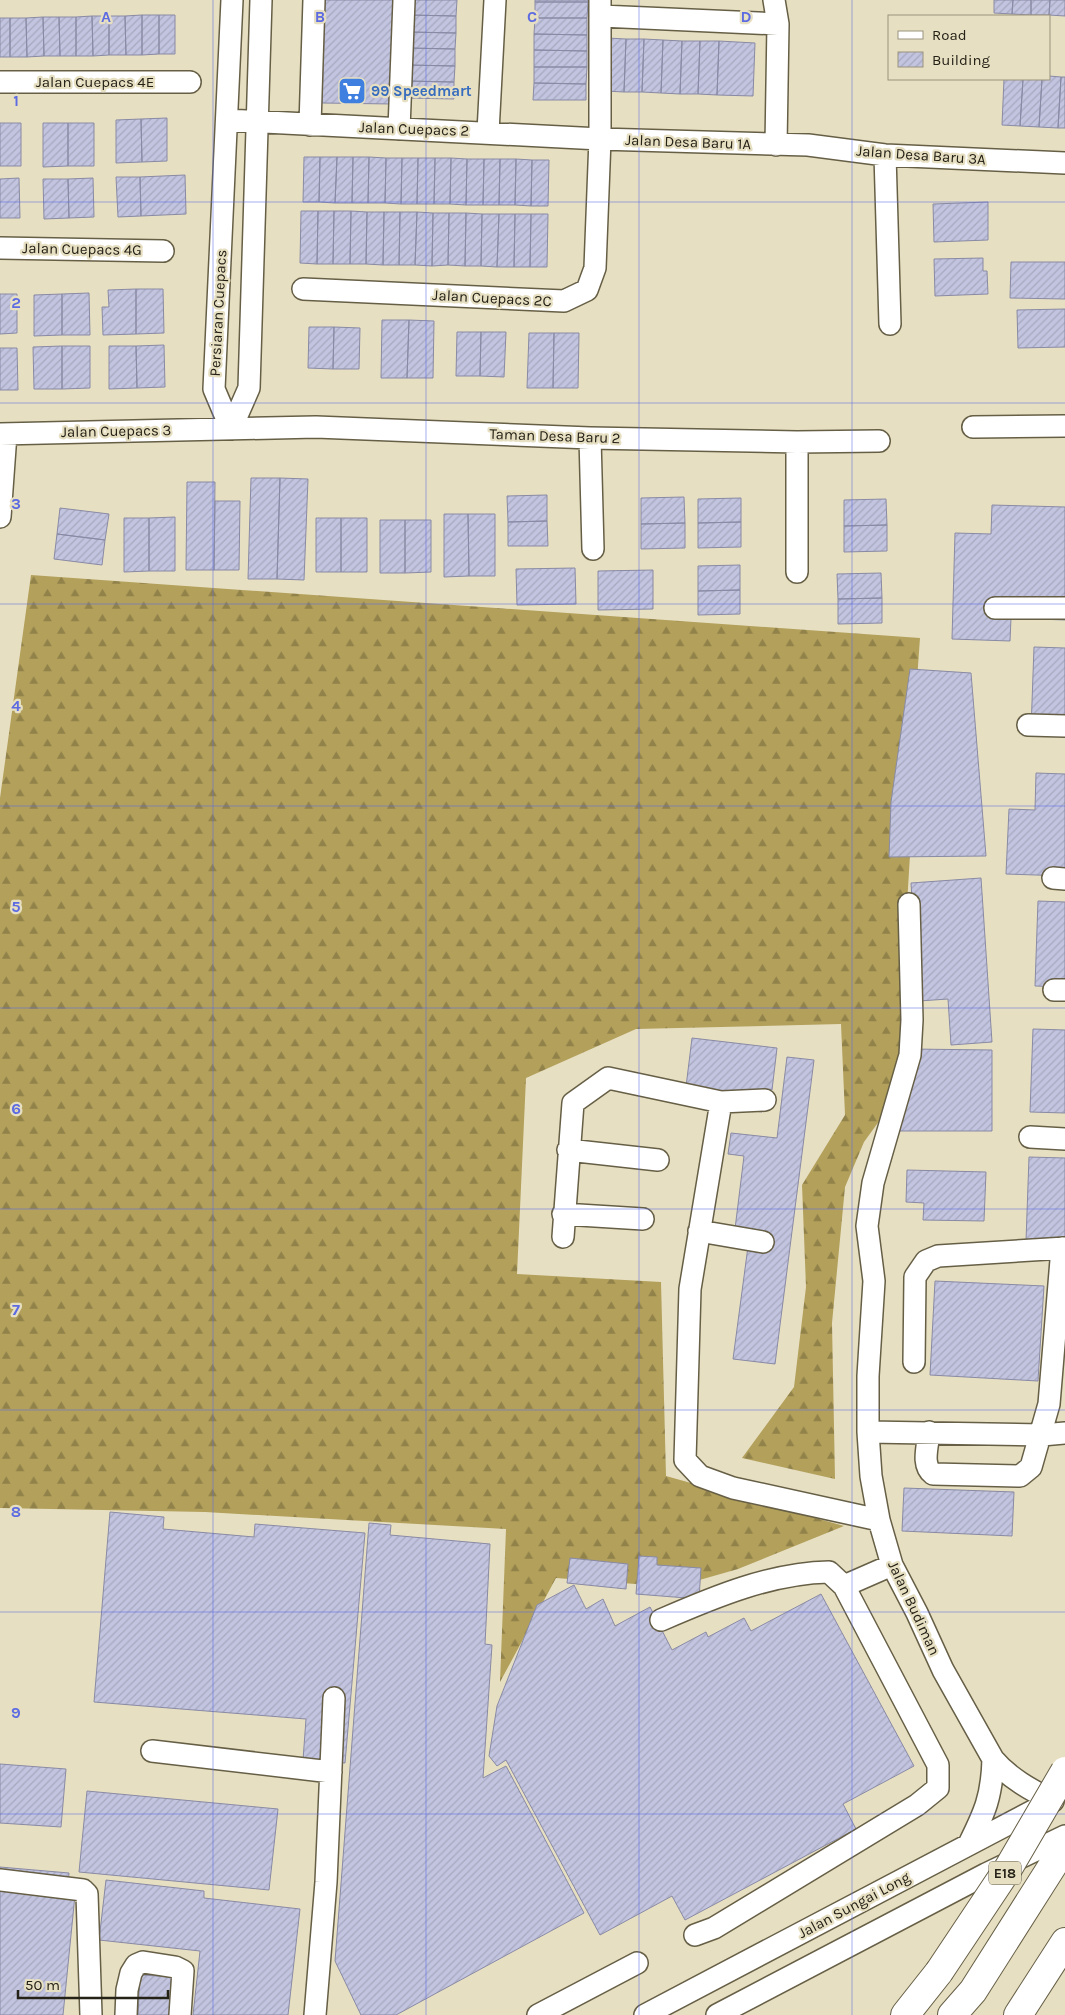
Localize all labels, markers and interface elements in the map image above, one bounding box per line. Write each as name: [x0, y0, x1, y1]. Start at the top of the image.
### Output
text: A: [101, 7, 111, 26]
text: B: [315, 7, 325, 26]
text: C: [527, 7, 537, 26]
text: D: [741, 7, 752, 26]
legend: [888, 15, 1050, 80]
text: Road: [932, 26, 967, 44]
text: Building: [932, 51, 990, 69]
street label: Jalan Cuepacs 4E: [36, 73, 154, 91]
supermarket icon: 99 Speedmart: [337, 76, 367, 106]
place label: 99 Speedmart: [371, 82, 472, 100]
text: 1: [13, 91, 19, 110]
street label: Jalan Cuepacs 2: [359, 118, 469, 140]
street label: Jalan Desa Baru 1A: [625, 131, 752, 153]
street label: Jalan Desa Baru 3A: [856, 141, 987, 169]
street label: Jalan Cuepacs 4G: [22, 239, 142, 259]
street label: Persiaran Cuepacs: [206, 249, 230, 377]
street label: Jalan Cuepacs 2C: [432, 286, 552, 310]
text: 2: [11, 293, 21, 312]
street label: Jalan Cuepacs 3: [61, 421, 171, 441]
street label: Taman Desa Baru 2: [489, 425, 621, 447]
text: 3: [11, 494, 21, 513]
text: 4: [11, 696, 21, 715]
text: 5: [11, 897, 21, 916]
text: 6: [11, 1099, 21, 1118]
text: 7: [12, 1300, 20, 1319]
text: 8: [11, 1502, 21, 1521]
street label: Jalan Budiman: [884, 1558, 944, 1658]
text: 9: [11, 1703, 21, 1722]
road number: E18: [989, 1862, 1021, 1885]
street label: Jalan Sungai Long: [795, 1868, 913, 1942]
scale bar: [18, 1968, 168, 2000]
text: 50 m: [25, 1976, 60, 1994]

